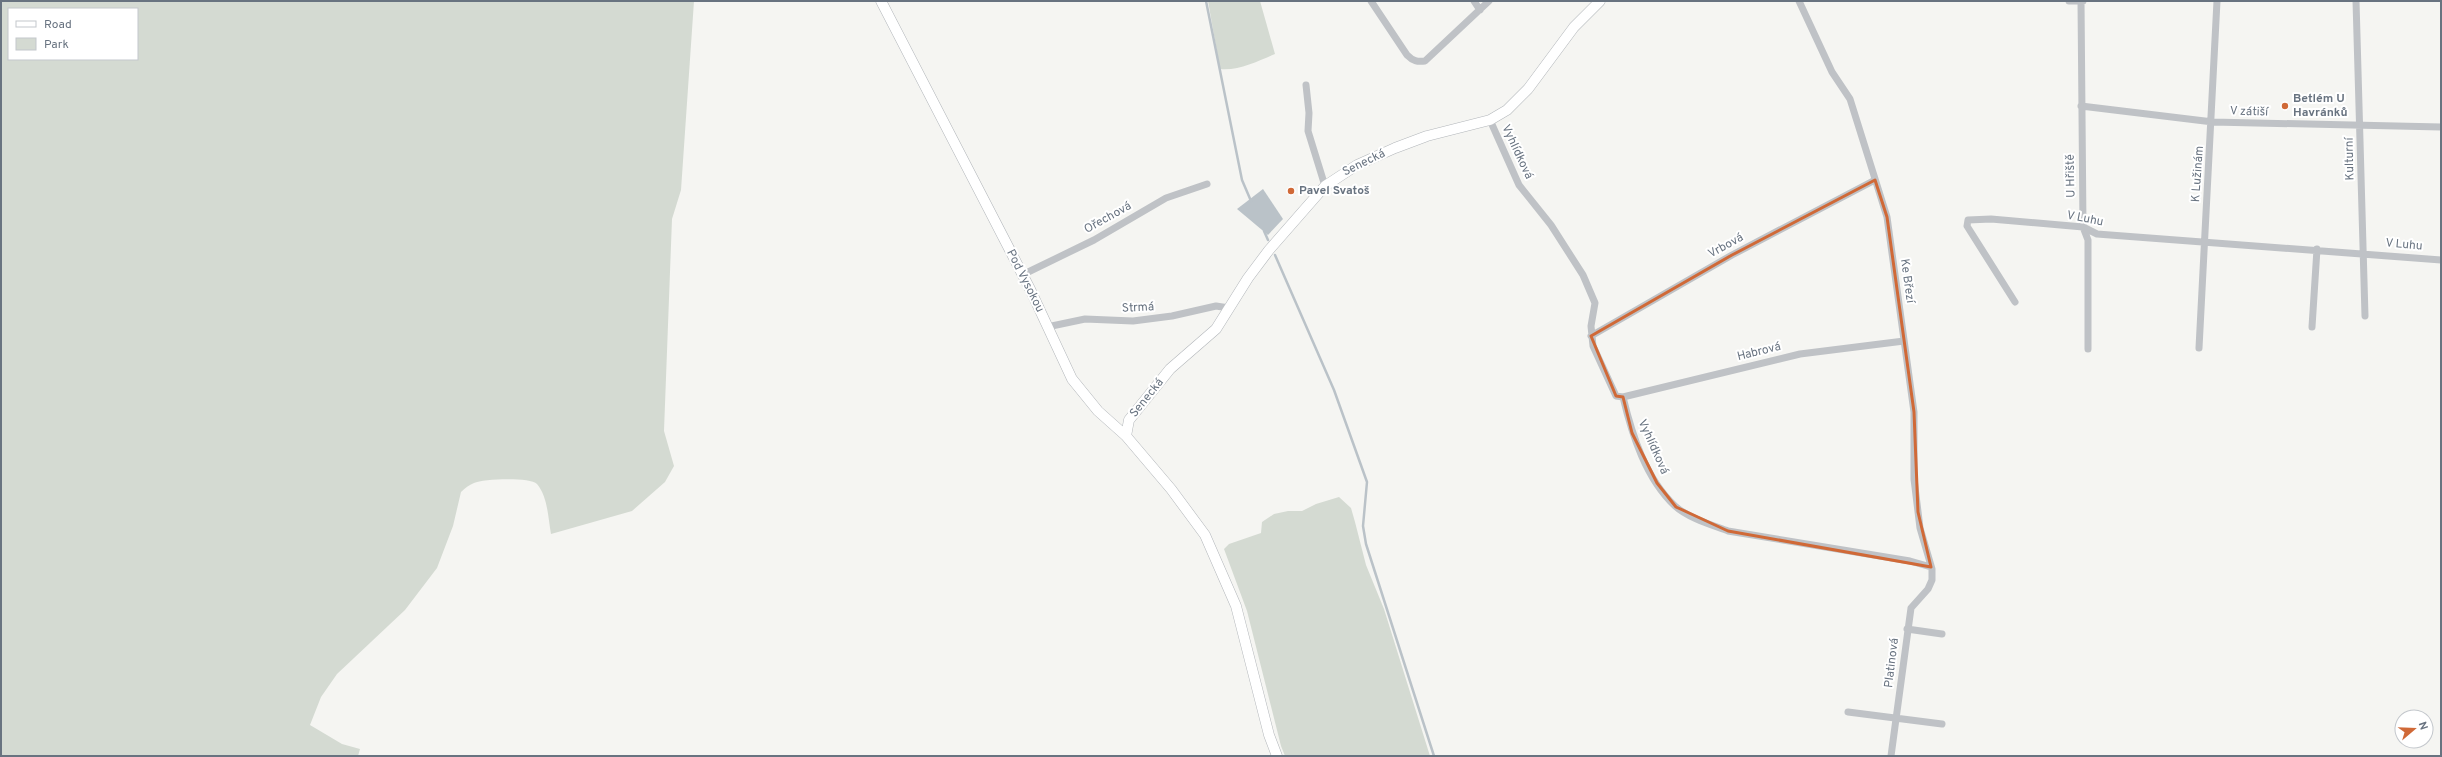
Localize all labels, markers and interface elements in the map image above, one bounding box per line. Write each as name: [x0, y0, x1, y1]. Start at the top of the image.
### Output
legend: [8, 8, 138, 60]
text: Road: [44, 17, 72, 33]
text: Park: [44, 37, 69, 53]
place label: Betlém U Havránků: [2293, 91, 2348, 121]
marker: Betlém U Havránků: [2280, 101, 2290, 111]
street label: V zátiší: [2229, 103, 2269, 121]
street label: Vyhlídková: [1497, 122, 1537, 182]
street label: Kulturní: [2342, 136, 2358, 181]
street label: K Lužinám: [2188, 145, 2208, 203]
street label: Senecká: [1340, 146, 1388, 180]
street label: U Hřiště: [2063, 154, 2079, 198]
place label: Pavel Svatoš: [1299, 183, 1370, 199]
marker: Pavel Svatoš: [1286, 186, 1296, 196]
street label: Ořechová: [1081, 198, 1135, 238]
street label: V Luhu: [2065, 208, 2105, 230]
street label: Vrbová: [1705, 230, 1747, 262]
street label: V Luhu: [2385, 235, 2423, 255]
street label: Pod Vysokou: [1002, 247, 1048, 315]
street label: Ke Březí: [1896, 258, 1918, 305]
street label: Strmá: [1121, 299, 1155, 317]
street label: Habrová: [1735, 339, 1783, 365]
street label: Senecká: [1126, 375, 1168, 421]
street label: Vyhlídková: [1634, 417, 1672, 477]
street label: Platinová: [1881, 637, 1903, 689]
north arrow: [2394, 709, 2434, 749]
text: N: [2415, 720, 2430, 732]

